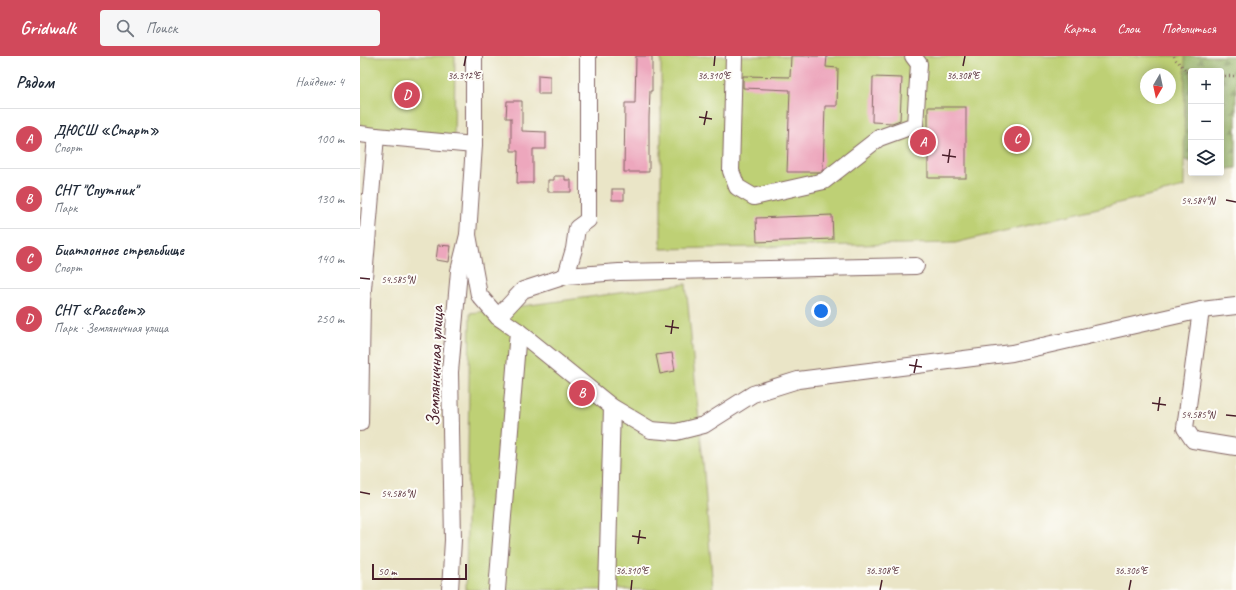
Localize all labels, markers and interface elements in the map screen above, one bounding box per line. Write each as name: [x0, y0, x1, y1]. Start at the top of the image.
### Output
search box: [100, 10, 380, 46]
text: Gridwalk: [20, 16, 76, 40]
icon: search: [114, 17, 136, 39]
text: Поиск: [146, 19, 177, 38]
text: Карта: [1063, 20, 1095, 37]
text: Слои: [1117, 20, 1140, 37]
text: Поделиться: [1162, 20, 1216, 37]
north arrow: [1140, 68, 1176, 104]
map controls: [1188, 68, 1224, 176]
button: +: [1188, 68, 1224, 104]
text: 36.312°E: [448, 69, 482, 82]
text: 36.310°E: [698, 69, 732, 82]
text: 36.308°E: [947, 69, 981, 82]
text: Рядом: [16, 72, 54, 93]
text: Найдено: 4: [296, 74, 344, 90]
pin: D: [394, 80, 420, 110]
button: −: [1188, 104, 1224, 140]
text: ДЮСШ «Старт»: [54, 121, 159, 140]
pin: C: [1004, 124, 1030, 154]
pin: A: [910, 127, 936, 157]
text: A: [26, 131, 32, 147]
text: 100 m: [316, 131, 344, 147]
text: Спорт: [54, 140, 82, 156]
button: layers: [1188, 140, 1224, 176]
text: СНТ "Спутник": [54, 181, 137, 200]
text: B: [26, 191, 32, 207]
text: 130 m: [316, 191, 344, 207]
text: 54.584°N: [1181, 194, 1217, 207]
text: Парк: [54, 200, 77, 216]
text: Биатлонное стрельбище: [54, 241, 184, 260]
text: C: [26, 251, 32, 267]
text: 140 m: [316, 251, 344, 267]
text: Спорт: [54, 260, 82, 276]
text: 54.585°N: [381, 273, 417, 286]
text: СНТ «Рассвет»: [54, 301, 145, 320]
your location: [811, 301, 831, 321]
street label: Земляничная улица: [421, 304, 449, 427]
text: D: [25, 311, 33, 327]
text: 250 m: [316, 311, 344, 327]
text: Парк · Земляничная улица: [54, 320, 168, 336]
pin: B: [569, 378, 595, 408]
text: 54.585°N: [1181, 408, 1217, 421]
text: 54.586°N: [381, 487, 417, 500]
scale bar: [372, 562, 467, 581]
text: 50 m: [378, 564, 397, 578]
text: 36.310°E: [616, 564, 650, 577]
text: 36.308°E: [866, 564, 900, 577]
text: 36.306°E: [1115, 564, 1149, 577]

